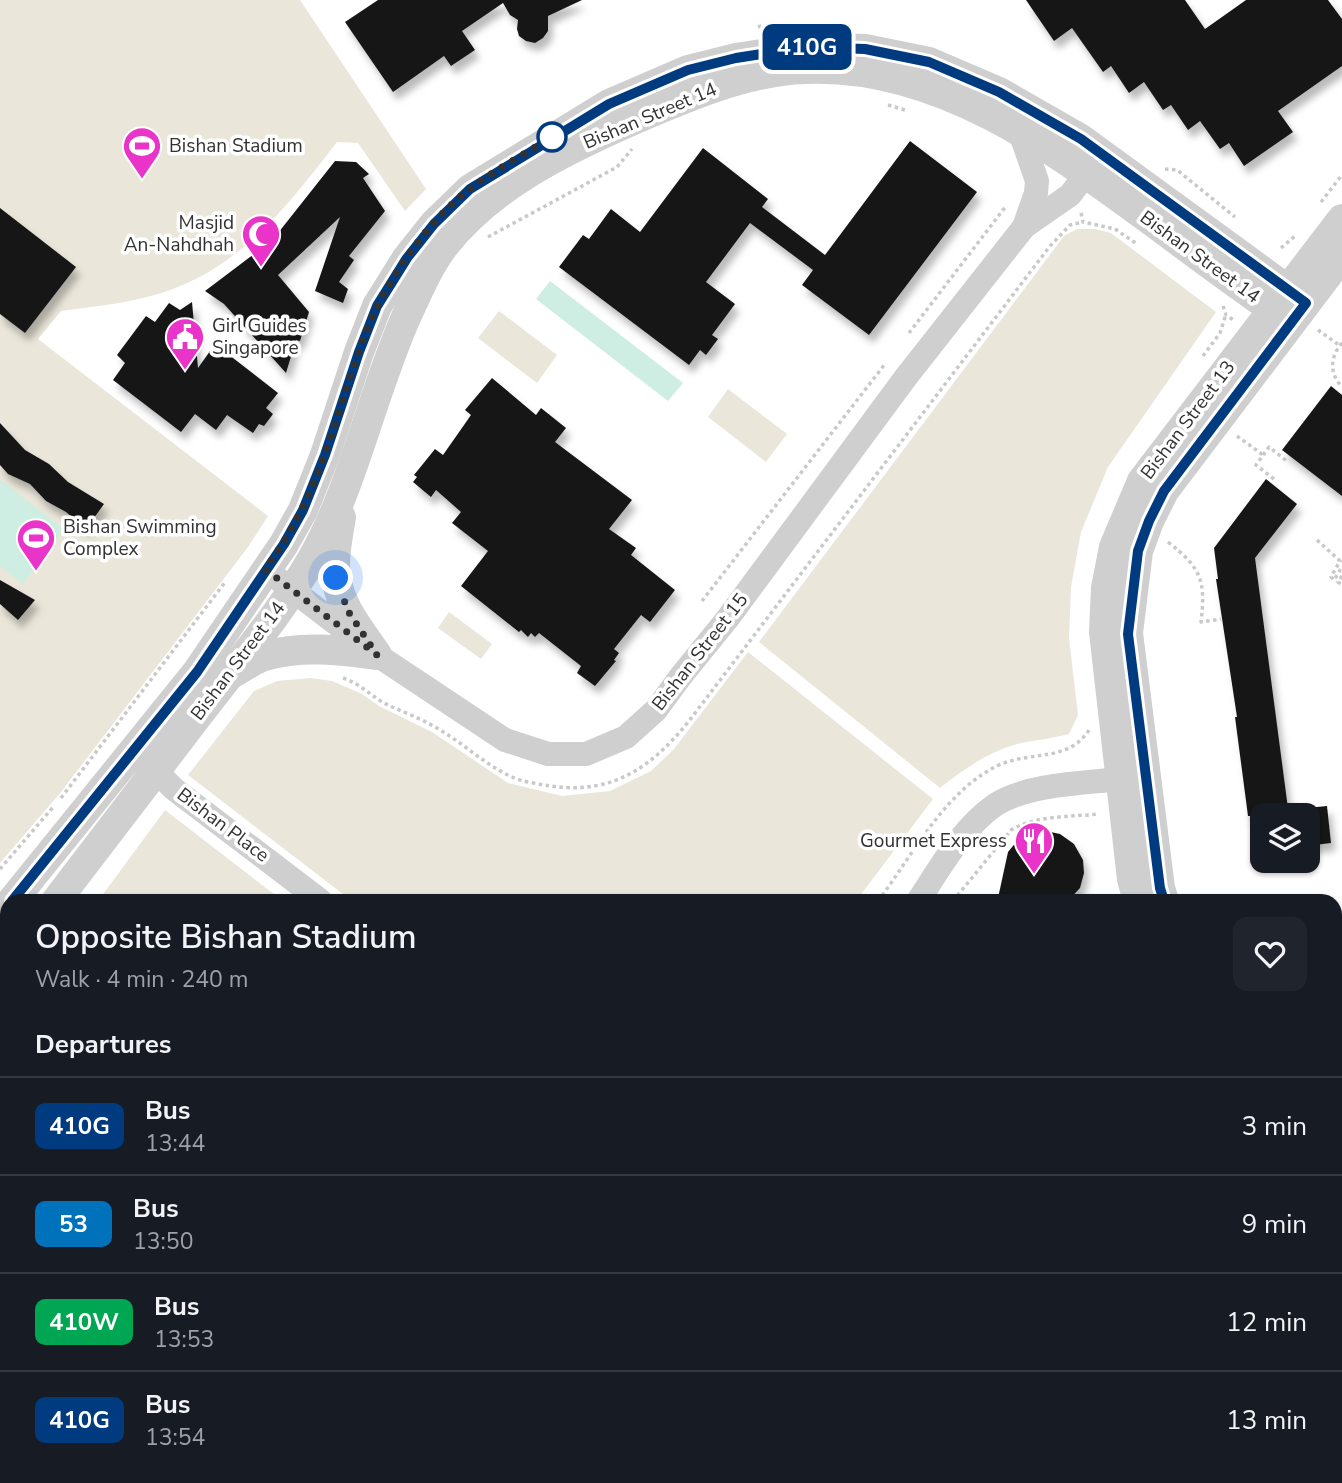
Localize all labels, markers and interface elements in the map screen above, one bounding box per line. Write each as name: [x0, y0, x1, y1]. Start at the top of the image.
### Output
line badge: 410G: [758, 24, 856, 70]
text: 410G: [777, 31, 837, 63]
street label: Bishan Street 14: [579, 76, 721, 156]
unlabelled marker: [537, 122, 567, 152]
sports icon: Bishan Stadium: [121, 125, 163, 180]
place label: Bishan Stadium: [169, 133, 303, 159]
street label: Bishan Street 14: [1135, 205, 1265, 309]
place label: Masjid An-Nahdhah: [124, 210, 234, 258]
mosque icon: Masjid An-Nahdhah: [240, 213, 282, 268]
place label: Girl Guides Singapore: [212, 313, 307, 361]
public building icon: Girl Guides Singapore: [164, 316, 206, 371]
street label: Bishan Street 13: [1135, 355, 1241, 485]
place label: Bishan Swimming Complex: [63, 514, 217, 562]
sports icon: Bishan Swimming Complex: [15, 517, 57, 572]
your location: [318, 560, 353, 595]
street label: Bishan Street 15: [646, 588, 754, 716]
street label: Bishan Street 14: [185, 596, 291, 726]
street label: Bishan Place: [172, 782, 274, 868]
map controls: [1250, 803, 1320, 873]
button: layers: [1250, 803, 1320, 873]
restaurant icon: Gourmet Express: [1013, 820, 1055, 875]
place label: Gourmet Express: [860, 828, 1007, 854]
text: Opposite Bishan Stadium: [35, 915, 416, 960]
button: heart: [1233, 917, 1307, 991]
text: Walk · 4 min · 240 m: [35, 964, 248, 995]
text: Departures: [35, 1027, 171, 1062]
text: Bus: [145, 1093, 191, 1128]
text: 3 min: [1242, 1109, 1307, 1144]
text: 410G: [49, 1110, 110, 1142]
text: 13:44: [145, 1128, 205, 1159]
text: Bus: [133, 1191, 179, 1226]
text: 9 min: [1242, 1207, 1307, 1242]
text: 53: [59, 1208, 88, 1240]
text: 13:50: [133, 1226, 193, 1257]
text: Bus: [154, 1289, 200, 1324]
text: 12 min: [1226, 1305, 1307, 1340]
text: 410W: [49, 1306, 119, 1338]
text: 13:53: [154, 1324, 214, 1355]
text: Bus: [145, 1387, 191, 1422]
text: 13 min: [1226, 1403, 1307, 1438]
text: 410G: [49, 1404, 110, 1436]
text: 13:54: [145, 1422, 205, 1453]

